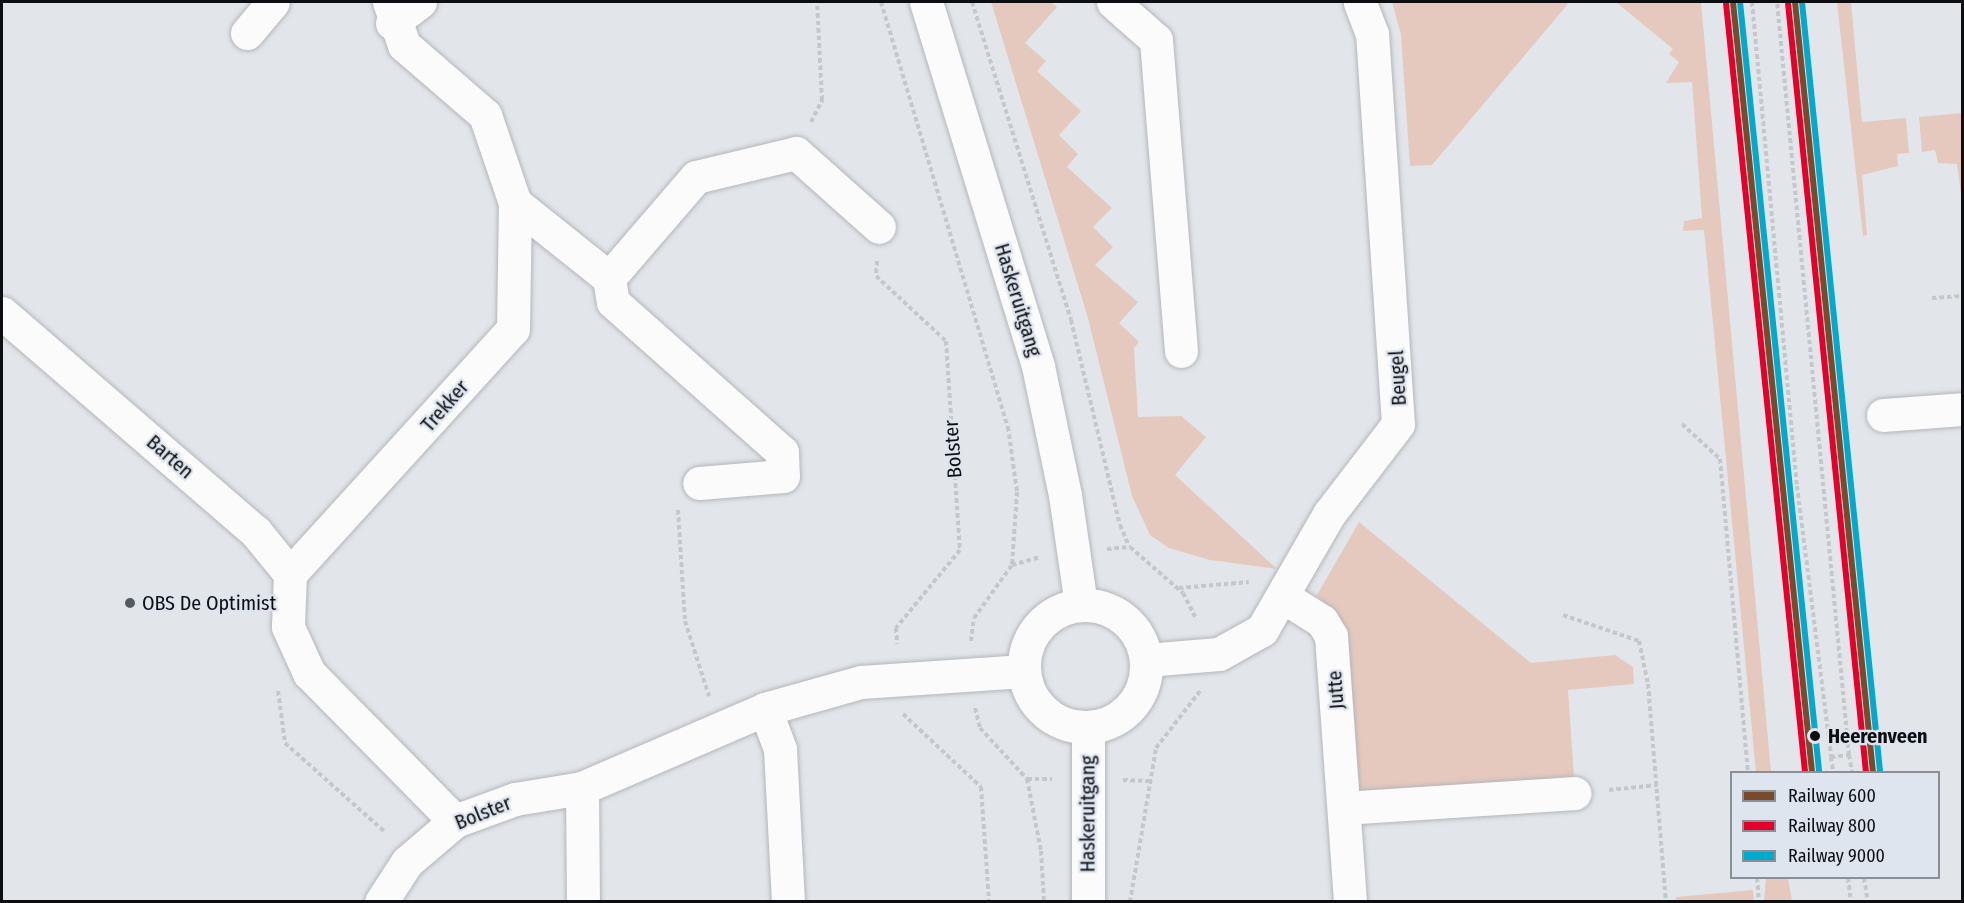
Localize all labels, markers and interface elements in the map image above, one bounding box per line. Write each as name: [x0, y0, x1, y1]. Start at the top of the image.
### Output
street label: Haskeruitgang: [989, 241, 1047, 359]
street label: Beugel: [1385, 350, 1411, 406]
street label: Trekker: [416, 375, 474, 437]
street label: Bolster: [939, 419, 967, 479]
street label: Barten: [142, 430, 198, 484]
place label: OBS De Optimist: [142, 591, 276, 615]
marker: OBS De Optimist: [123, 596, 137, 610]
street label: Jutte: [1323, 670, 1349, 710]
place label: Heerenveen: [1828, 724, 1928, 748]
marker: Heerenveen: [1806, 727, 1824, 745]
street label: Haskeruitgang: [1076, 756, 1100, 872]
legend: [1730, 771, 1940, 879]
text: Railway 600: [1788, 785, 1876, 807]
street label: Bolster: [451, 791, 515, 835]
text: Railway 800: [1788, 815, 1876, 837]
text: Railway 9000: [1788, 845, 1885, 867]

